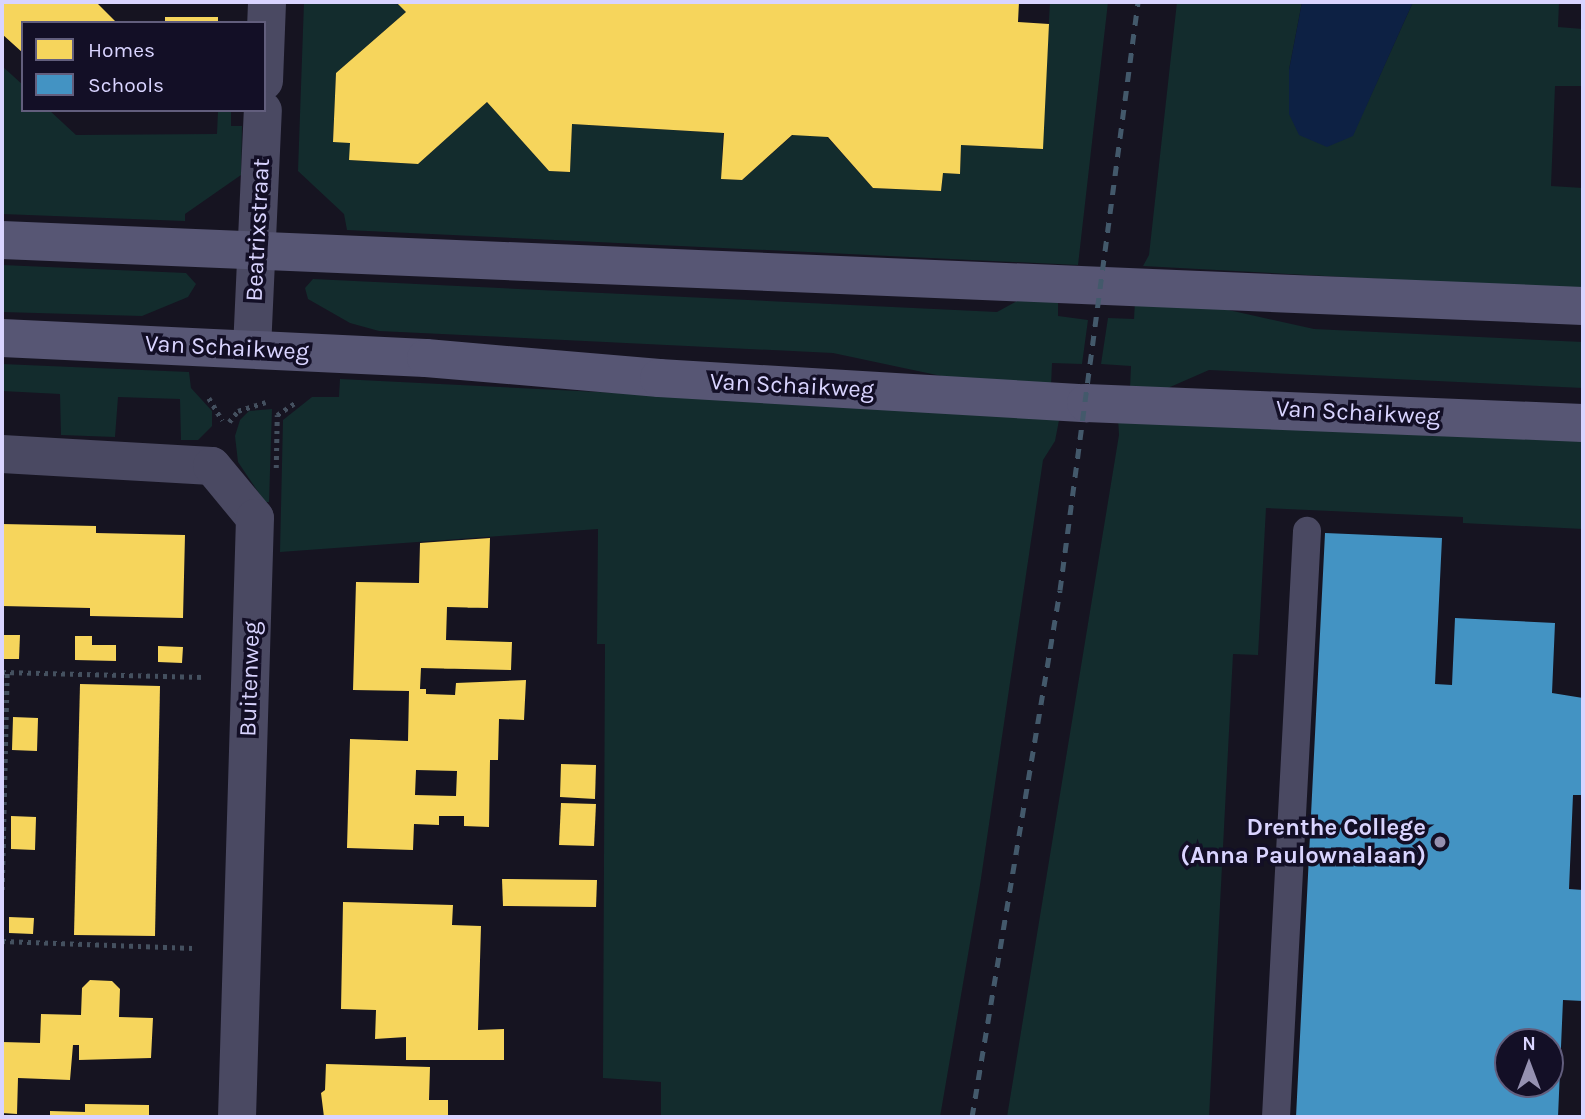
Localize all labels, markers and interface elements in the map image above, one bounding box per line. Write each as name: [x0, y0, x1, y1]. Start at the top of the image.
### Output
legend: [21, 21, 266, 112]
text: Homes: [88, 38, 155, 62]
text: Schools: [88, 73, 164, 97]
street label: Beatrixstraat: [240, 158, 276, 302]
street label: Van Schaikweg: [144, 329, 310, 367]
street label: Van Schaikweg: [709, 367, 875, 405]
street label: Van Schaikweg: [1275, 394, 1441, 432]
street label: Buitenweg: [234, 621, 266, 737]
place label: Drenthe College (Anna Paulownalaan): [1180, 814, 1426, 870]
marker: Drenthe College (Anna Paulownalaan): [1432, 834, 1448, 850]
north arrow: [1494, 1028, 1564, 1098]
text: N: [1522, 1033, 1536, 1055]

